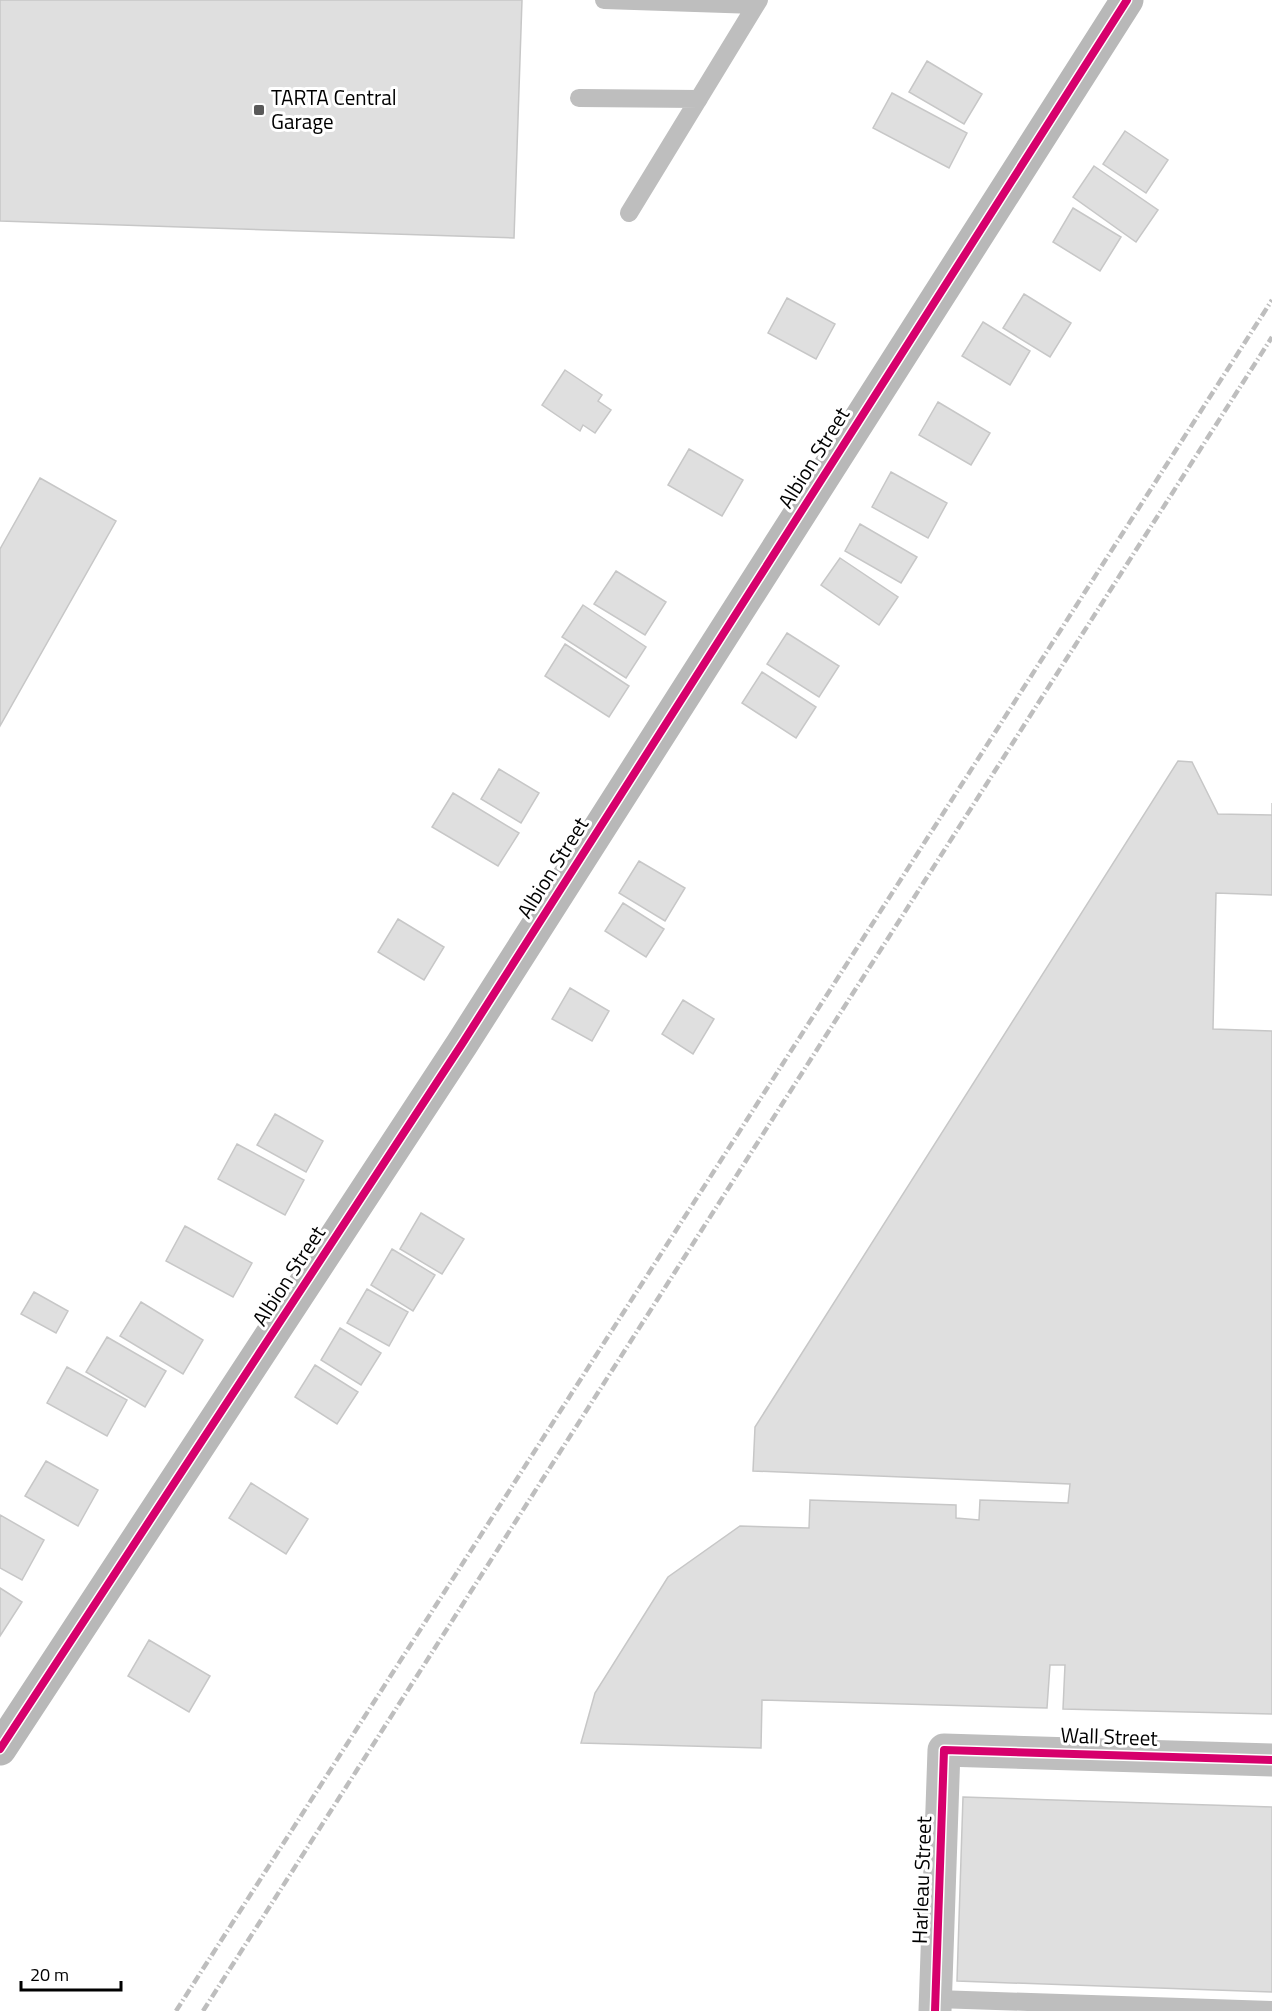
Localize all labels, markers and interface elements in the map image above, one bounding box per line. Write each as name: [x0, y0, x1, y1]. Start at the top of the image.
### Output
place label: TARTA Central Garage: [271, 81, 397, 137]
marker: TARTA Central Garage: [252, 103, 266, 117]
street label: Albion Street: [769, 400, 857, 514]
street label: Albion Street: [508, 810, 596, 924]
street label: Albion Street: [244, 1218, 333, 1332]
street label: Wall Street: [1060, 1718, 1159, 1754]
street label: Harleau Street: [903, 1815, 939, 1944]
scale bar: [21, 1954, 122, 1992]
text: 20 m: [30, 1961, 69, 1988]

